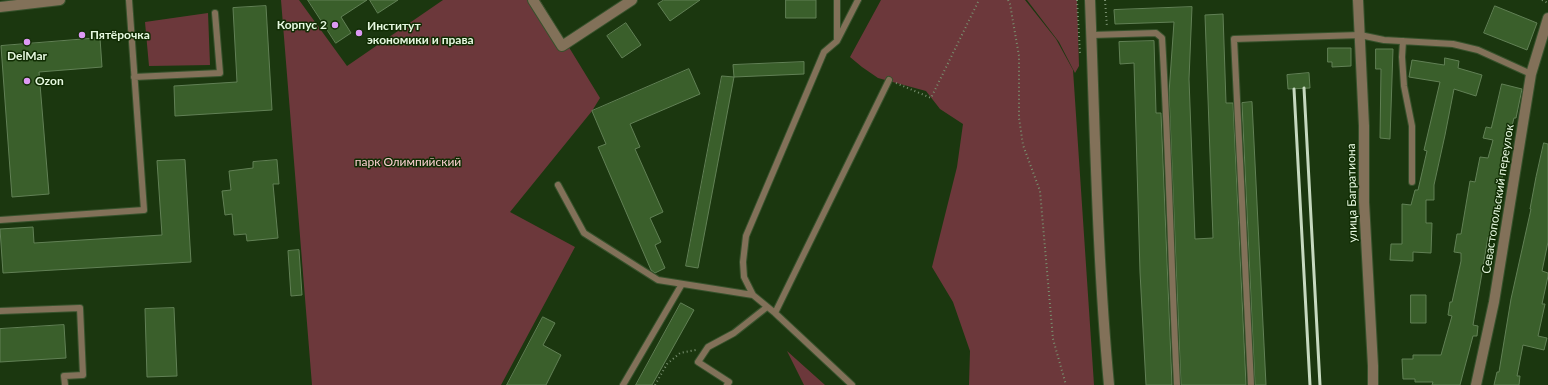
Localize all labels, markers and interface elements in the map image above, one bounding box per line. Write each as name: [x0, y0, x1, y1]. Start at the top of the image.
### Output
place label: Корпус 2: [277, 18, 327, 32]
place label: Институт экономики и права: [367, 19, 474, 47]
marker: Корпус 2: [330, 20, 340, 30]
place label: Пятёрочка: [90, 28, 150, 42]
marker: Институт экономики и права: [354, 28, 364, 38]
marker: Пятёрочка: [77, 30, 87, 40]
marker: DelMar: [22, 37, 32, 47]
place label: DelMar: [7, 49, 47, 63]
place label: Ozon: [35, 74, 64, 88]
marker: Ozon: [22, 76, 32, 86]
street label: Севастопольский переулок: [1479, 123, 1517, 275]
street label: улица Багратиона: [1344, 143, 1360, 243]
park label: парк Олимпийский: [355, 155, 461, 169]

